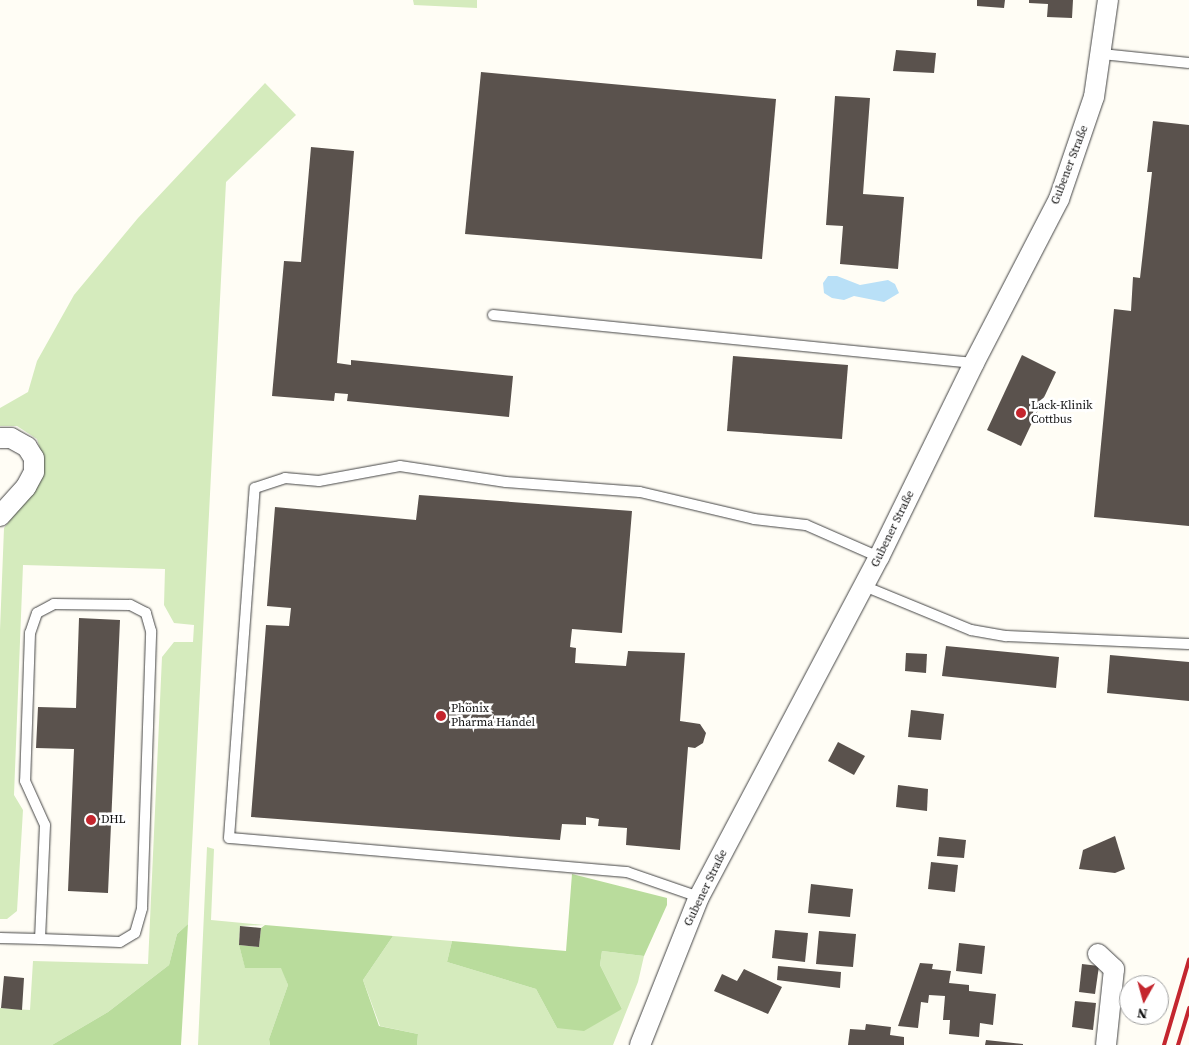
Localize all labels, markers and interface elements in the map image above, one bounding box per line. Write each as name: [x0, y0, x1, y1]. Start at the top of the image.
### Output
street label: Gubener Straße: [1048, 123, 1092, 207]
place label: Lack-Klinik Cottbus: [1031, 399, 1093, 427]
marker: Lack-Klinik Cottbus: [1015, 407, 1027, 419]
street label: Gubener Straße: [868, 488, 918, 570]
place label: Phönix Pharma Handel: [451, 702, 535, 730]
marker: Phönix Pharma Handel: [435, 710, 447, 722]
place label: DHL: [101, 813, 126, 827]
marker: DHL: [85, 814, 97, 826]
street label: Gubener Straße: [681, 847, 731, 929]
north arrow: [1119, 975, 1169, 1025]
text: N: [1136, 1003, 1149, 1024]

